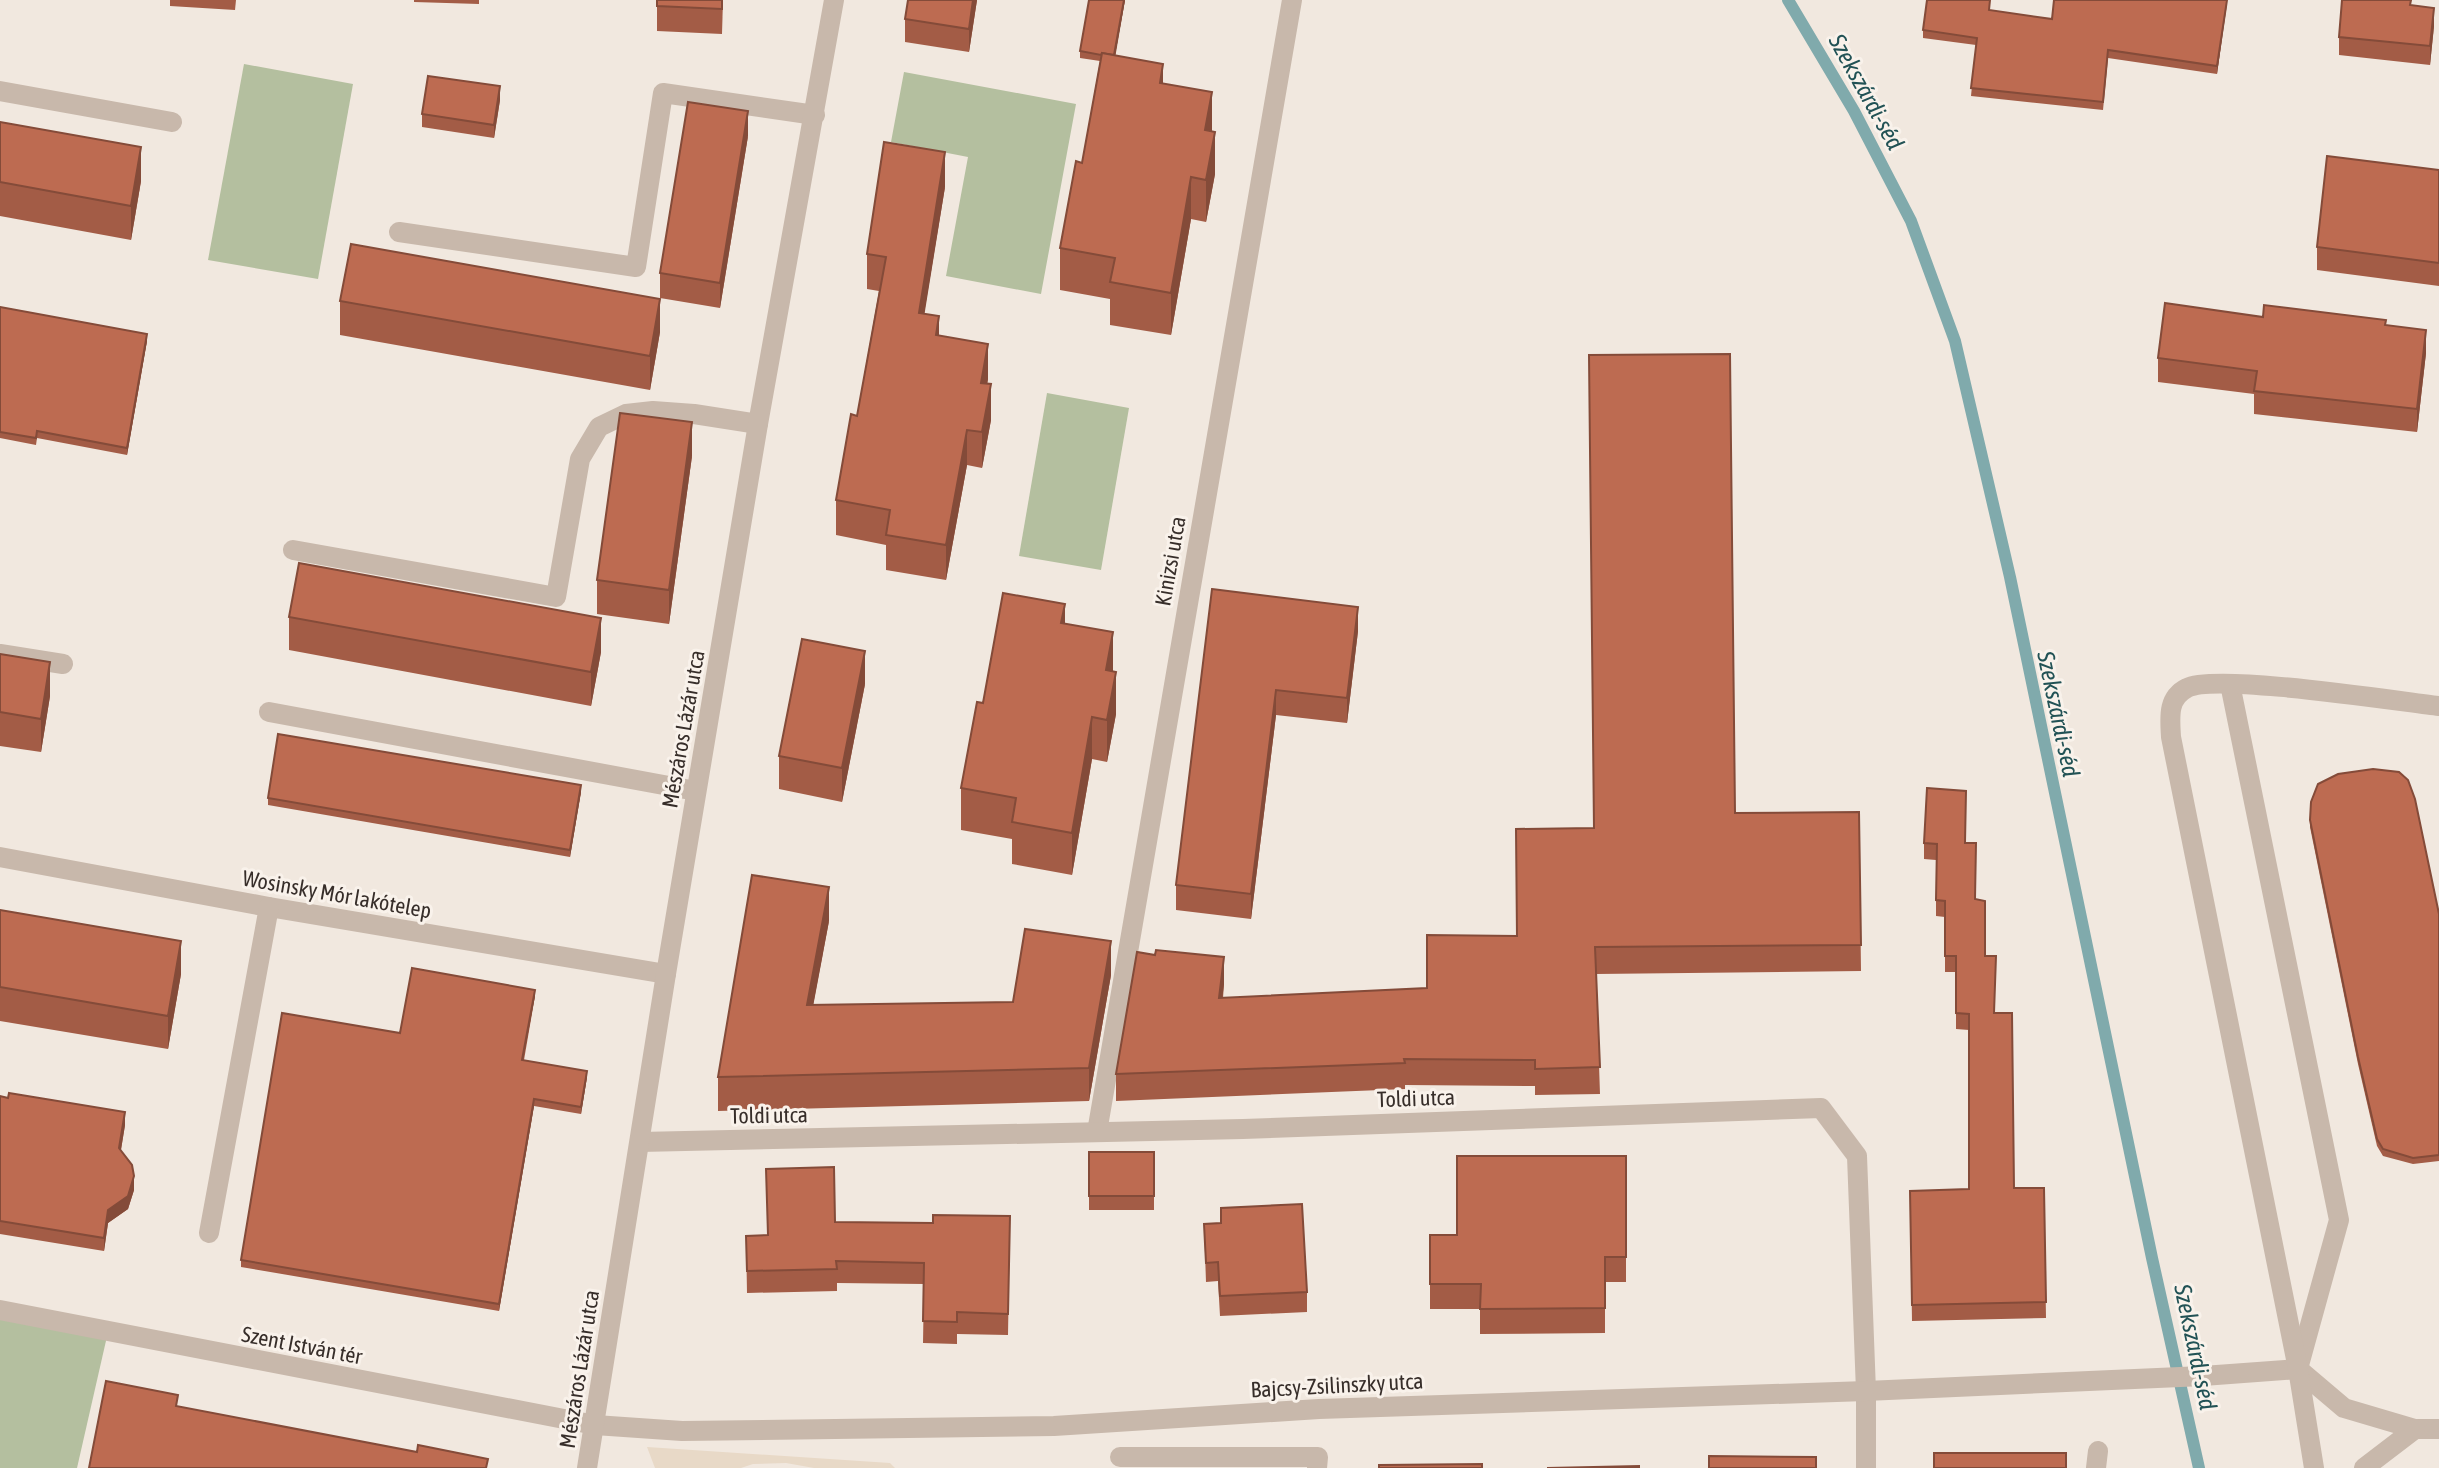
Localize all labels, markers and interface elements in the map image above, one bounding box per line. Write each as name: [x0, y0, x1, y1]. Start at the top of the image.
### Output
water label: Szekszárdi-séd: [1823, 29, 1909, 154]
street label: Kinizsi utca: [1149, 514, 1191, 608]
street label: Mészáros Lázár utca: [656, 648, 710, 810]
water label: Szekszárdi-séd: [2032, 648, 2085, 779]
street label: Wosinsky Mór lakótelep: [241, 865, 433, 923]
street label: Toldi utca: [1377, 1084, 1455, 1112]
street label: Toldi utca: [730, 1101, 808, 1129]
water label: Szekszárdi-séd: [2169, 1281, 2222, 1412]
street label: Mészáros Lázár utca: [554, 1288, 604, 1450]
street label: Szent István tér: [240, 1321, 365, 1369]
street label: Bajcsy-Zsilinszky utca: [1250, 1367, 1424, 1403]

